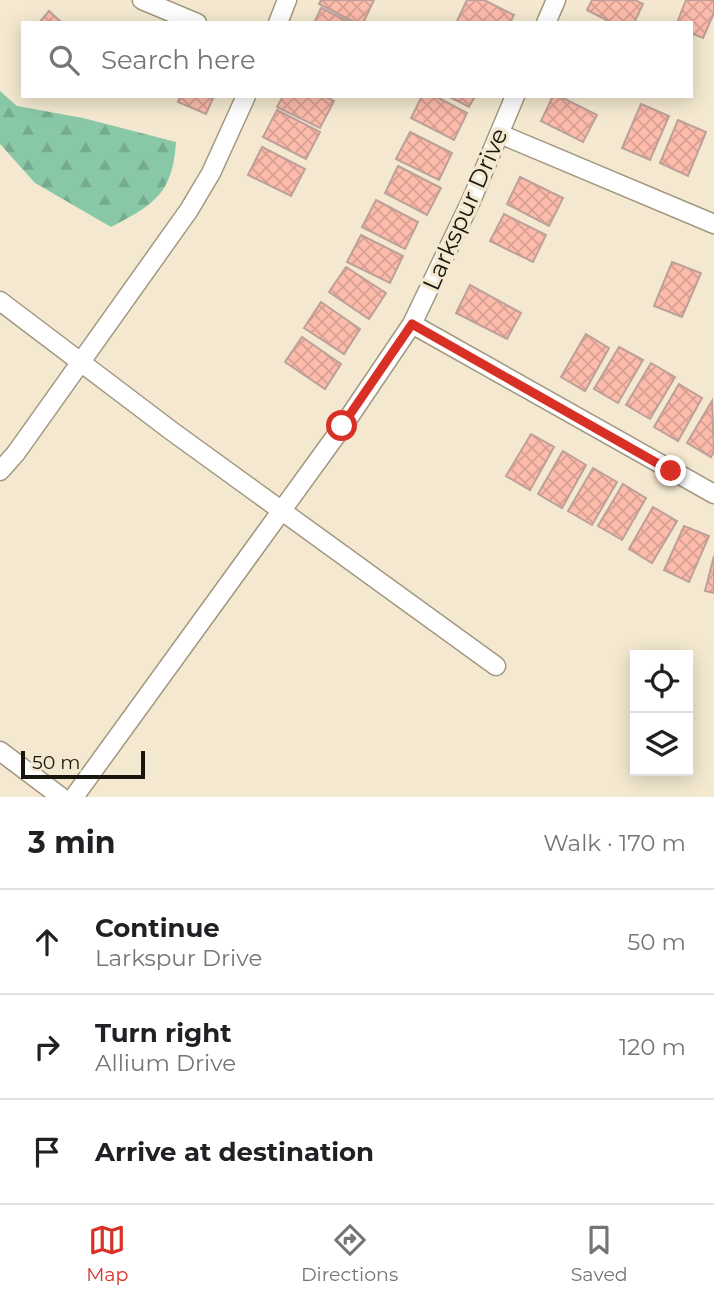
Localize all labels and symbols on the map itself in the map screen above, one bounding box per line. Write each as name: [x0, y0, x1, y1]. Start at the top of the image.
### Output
street label: Larkspur Drive: [416, 123, 514, 295]
route start: [326, 410, 357, 441]
route end: [655, 455, 686, 486]
scale bar: [21, 748, 145, 780]

